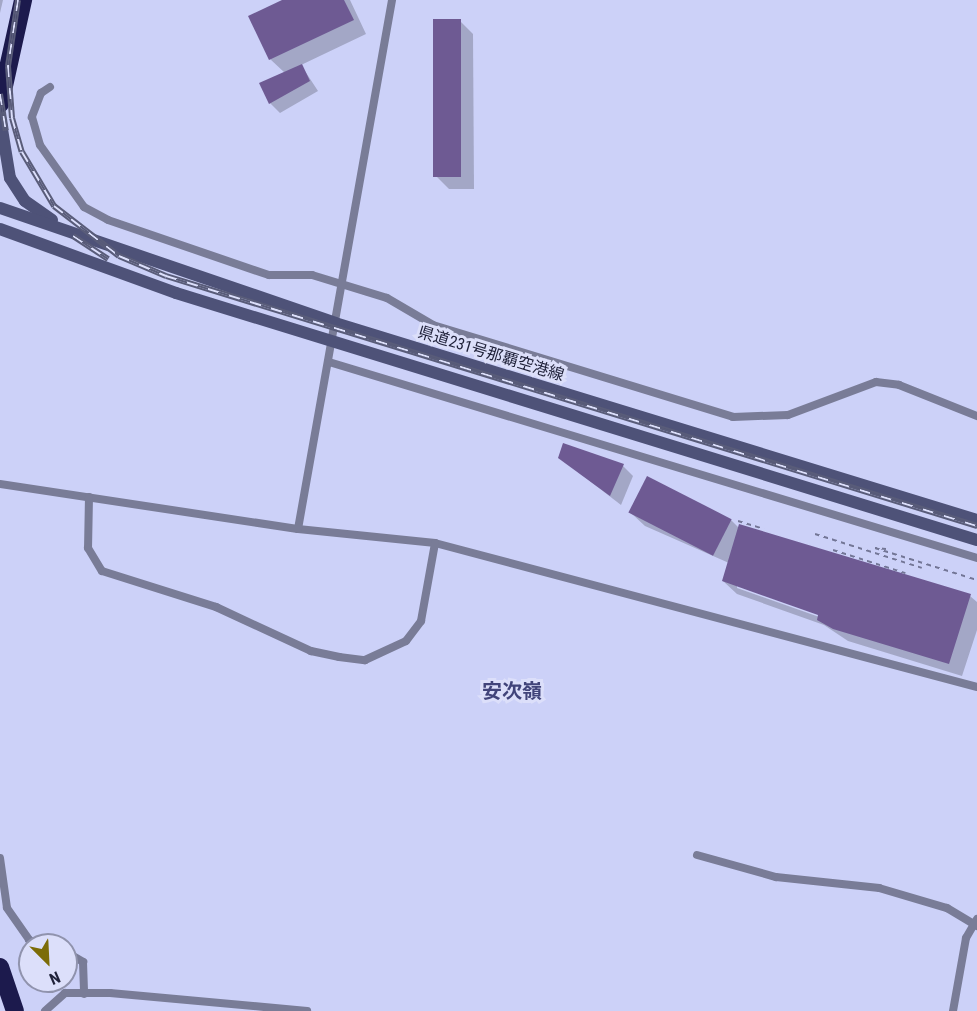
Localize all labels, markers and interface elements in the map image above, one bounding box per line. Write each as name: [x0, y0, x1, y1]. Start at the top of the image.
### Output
street label: 県道231号那覇空港線: [416, 323, 566, 385]
district label: 安次嶺: [482, 679, 542, 703]
north arrow: [18, 933, 78, 993]
text: N: [46, 967, 63, 989]

